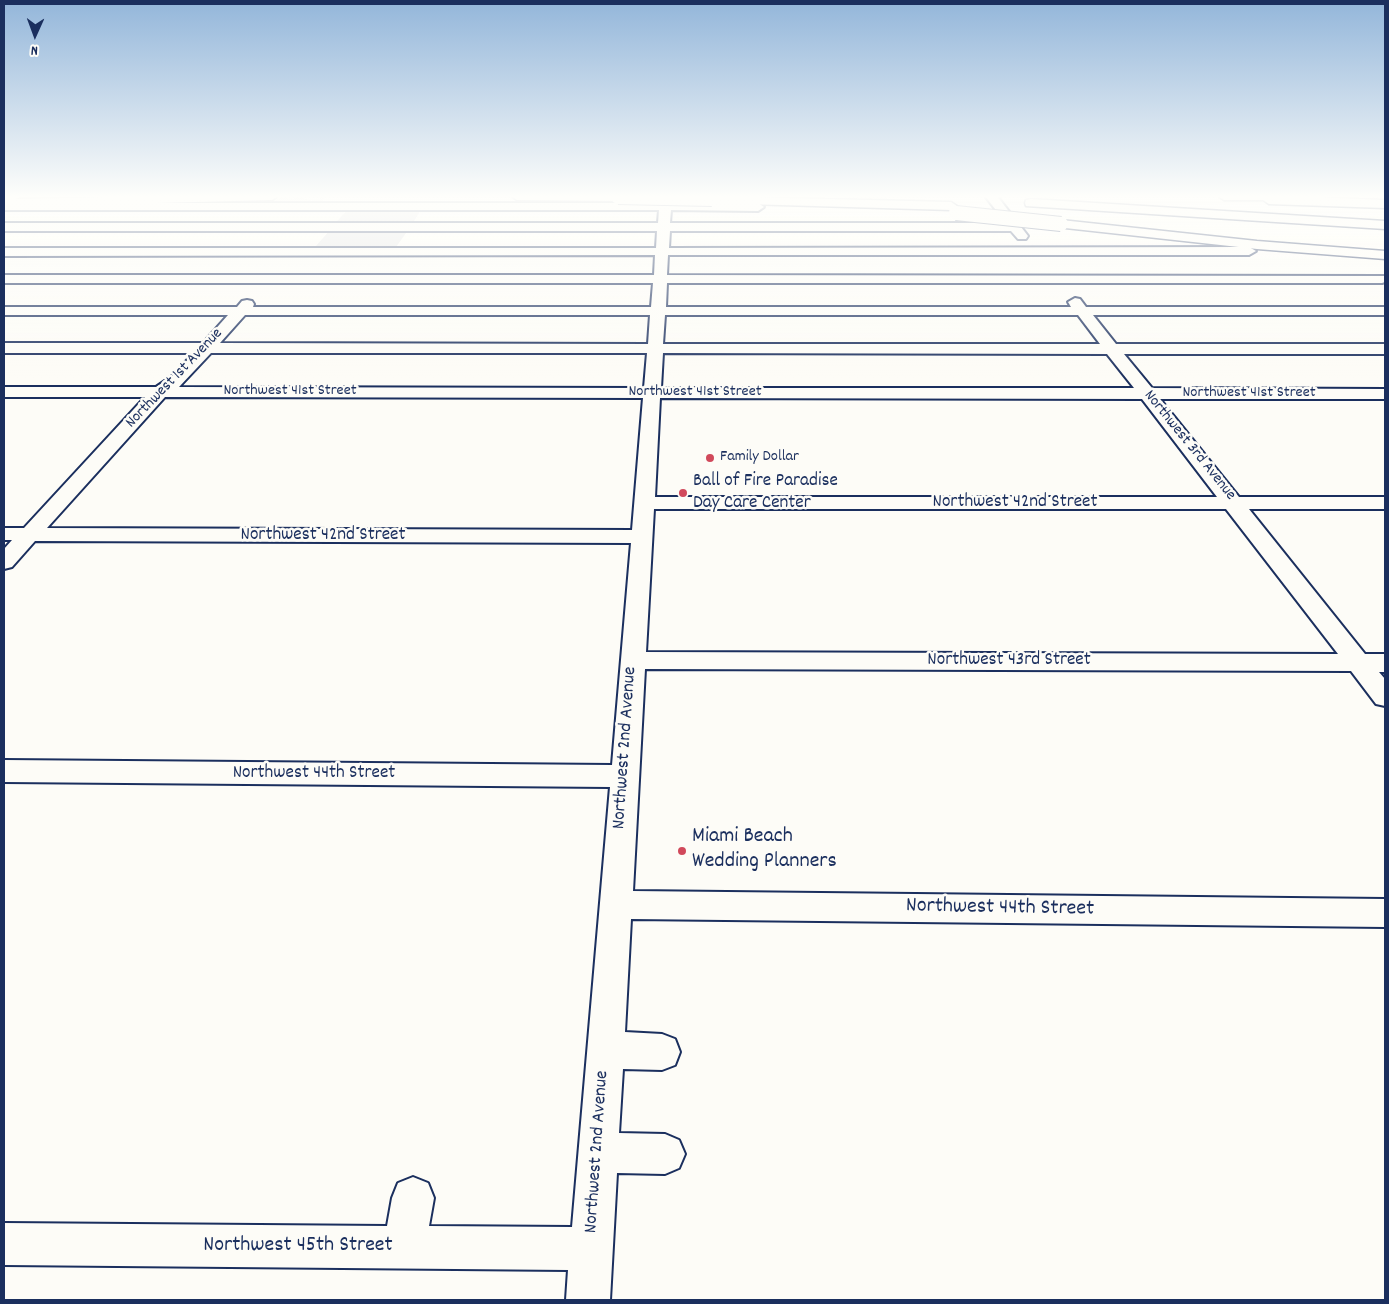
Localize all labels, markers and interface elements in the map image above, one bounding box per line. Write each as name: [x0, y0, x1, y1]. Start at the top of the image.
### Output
north arrow: [10, 10, 60, 60]
text: N: [31, 40, 38, 60]
street label: Northwest 1st Avenue: [122, 325, 228, 433]
street label: Northwest 41st Street: [223, 382, 357, 402]
street label: Northwest 41st Street: [628, 383, 762, 403]
street label: Northwest 41st Street: [1182, 384, 1316, 404]
street label: Northwest 3rd Avenue: [1139, 387, 1239, 505]
place label: Family Dollar: [720, 448, 799, 468]
marker: Family Dollar: [704, 452, 716, 464]
place label: Ball of Fire Paradise Day Care Center: [693, 471, 838, 515]
marker: Ball of Fire Paradise Day Care Center: [677, 487, 689, 499]
street label: Northwest 42nd Street: [933, 492, 1097, 514]
street label: Northwest 42nd Street: [241, 525, 405, 547]
street label: Northwest 43rd Street: [927, 650, 1091, 672]
street label: Northwest 2nd Avenue: [609, 666, 643, 830]
street label: Northwest 44th Street: [233, 763, 395, 785]
place label: Miami Beach Wedding Planners: [692, 825, 837, 876]
marker: Miami Beach Wedding Planners: [676, 845, 688, 857]
street label: Northwest 44th Street: [906, 894, 1094, 924]
street label: Northwest 2nd Avenue: [581, 1070, 615, 1234]
street label: Northwest 45th Street: [203, 1234, 393, 1260]

